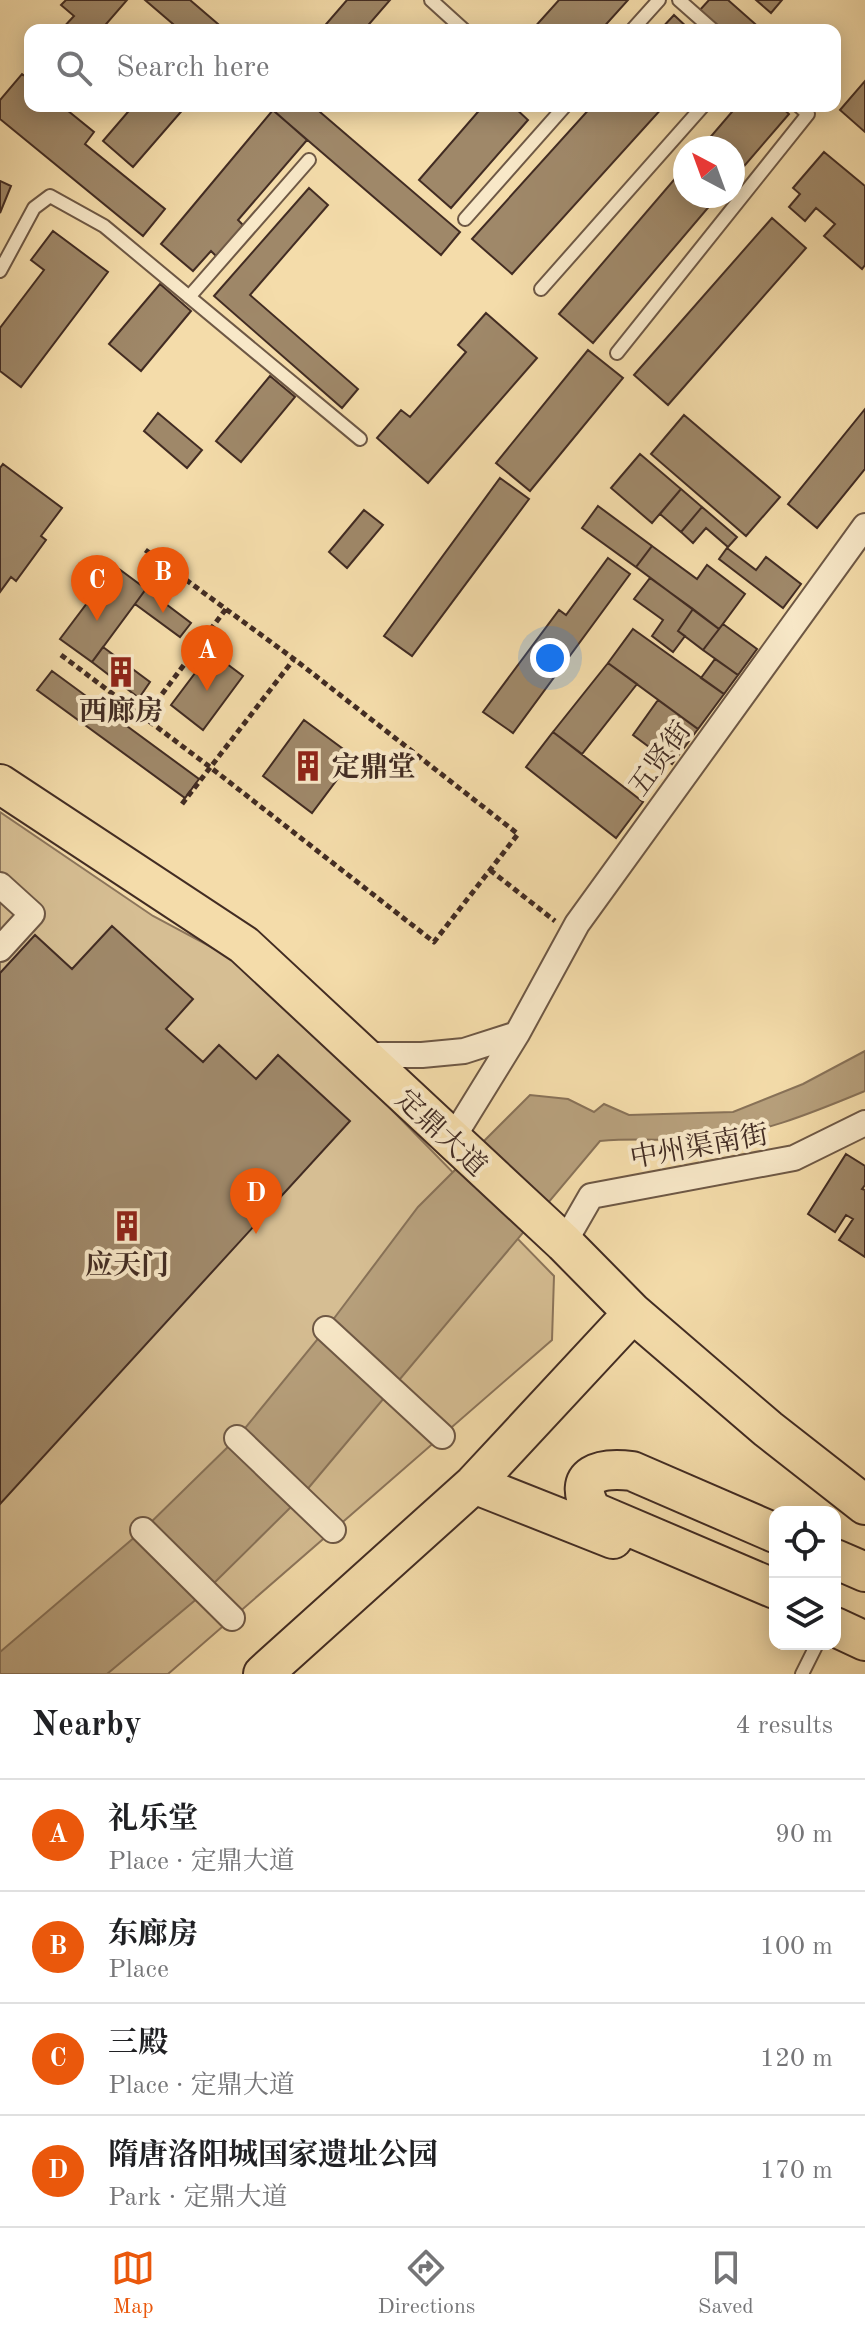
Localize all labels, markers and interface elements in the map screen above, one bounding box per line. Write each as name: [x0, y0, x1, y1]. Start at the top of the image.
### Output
search box: [24, 24, 841, 112]
icon: search: [52, 46, 96, 90]
text: Search here: [116, 53, 270, 83]
north arrow: [673, 136, 745, 208]
pin: B: [137, 547, 189, 613]
pin: C: [71, 555, 123, 621]
pin: A: [181, 625, 233, 691]
your location: [530, 638, 570, 678]
building icon: 西廊房: [104, 655, 138, 689]
place label: 西廊房: [79, 695, 163, 727]
street label: 五贤街: [623, 716, 697, 802]
building icon: 定鼎堂: [291, 749, 325, 783]
place label: 定鼎堂: [332, 751, 416, 783]
street label: 定鼎大道: [389, 1084, 493, 1183]
street label: 中州渠南街: [628, 1119, 771, 1174]
pin: D: [230, 1168, 282, 1234]
building icon: 应天门: [110, 1209, 144, 1243]
place label: 应天门: [85, 1250, 169, 1281]
map controls: [769, 1506, 841, 1650]
button: locate: [769, 1506, 841, 1578]
button: layers: [769, 1578, 841, 1650]
text: Nearby: [32, 1709, 142, 1743]
text: 4 results: [735, 1713, 833, 1739]
text: 礼乐堂: [108, 1805, 198, 1835]
text: A: [48, 1822, 68, 1848]
text: 90 m: [775, 1822, 833, 1848]
text: Place · 定鼎大道: [108, 1849, 295, 1875]
text: 东廊房: [108, 1920, 198, 1950]
text: B: [49, 1934, 67, 1960]
text: 100 m: [760, 1934, 833, 1960]
text: Place: [108, 1957, 169, 1983]
text: 三殿: [108, 2029, 168, 2059]
text: C: [49, 2046, 67, 2072]
text: 120 m: [760, 2046, 833, 2072]
text: Place · 定鼎大道: [108, 2073, 295, 2099]
text: 隋唐洛阳城国家遗址公园: [108, 2141, 438, 2171]
text: D: [48, 2158, 68, 2184]
text: 170 m: [760, 2158, 833, 2184]
text: Park · 定鼎大道: [108, 2185, 287, 2211]
tab: Map: [111, 2246, 155, 2321]
tab: Directions: [378, 2246, 475, 2321]
tab: Saved: [698, 2246, 754, 2321]

